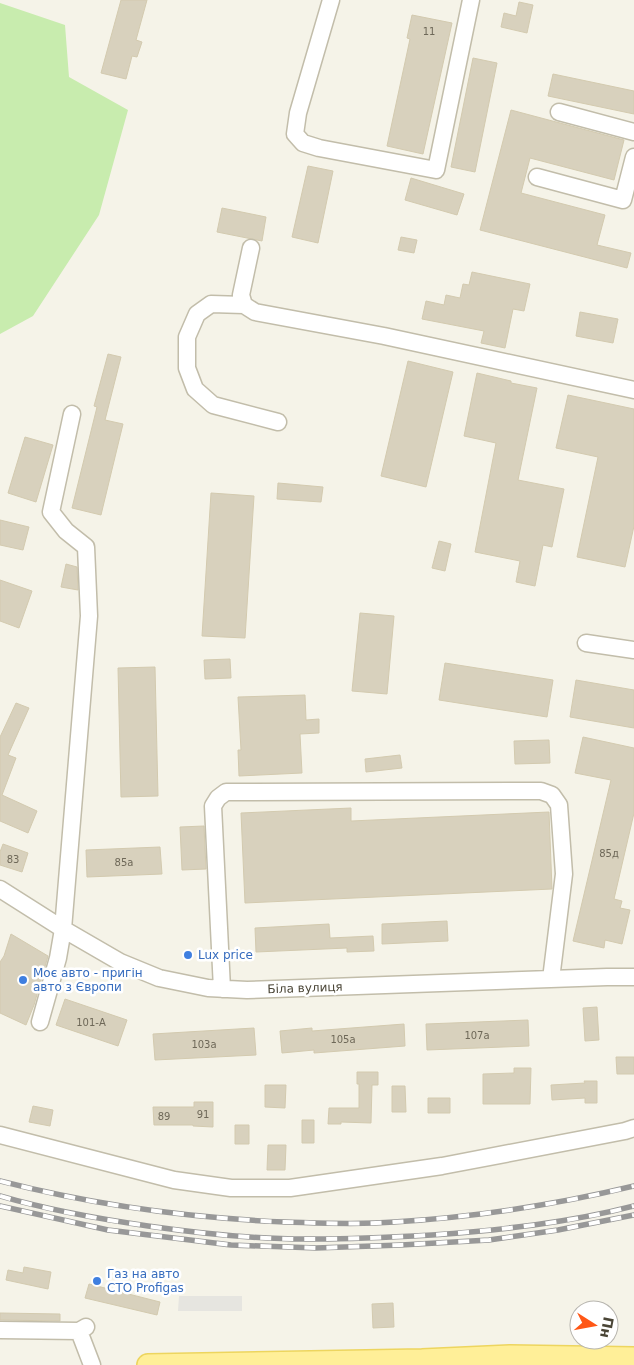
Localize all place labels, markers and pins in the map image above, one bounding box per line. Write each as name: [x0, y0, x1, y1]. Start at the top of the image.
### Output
place label: Lux price: [198, 948, 253, 962]
marker: Lux price: [182, 949, 194, 961]
place label: Моє авто - пригін авто з Європи: [33, 966, 143, 994]
marker: Моє авто - пригін авто з Європи: [17, 974, 29, 986]
place label: Газ на авто СТО Profigas: [107, 1267, 184, 1295]
marker: Газ на авто СТО Profigas: [91, 1275, 103, 1287]

